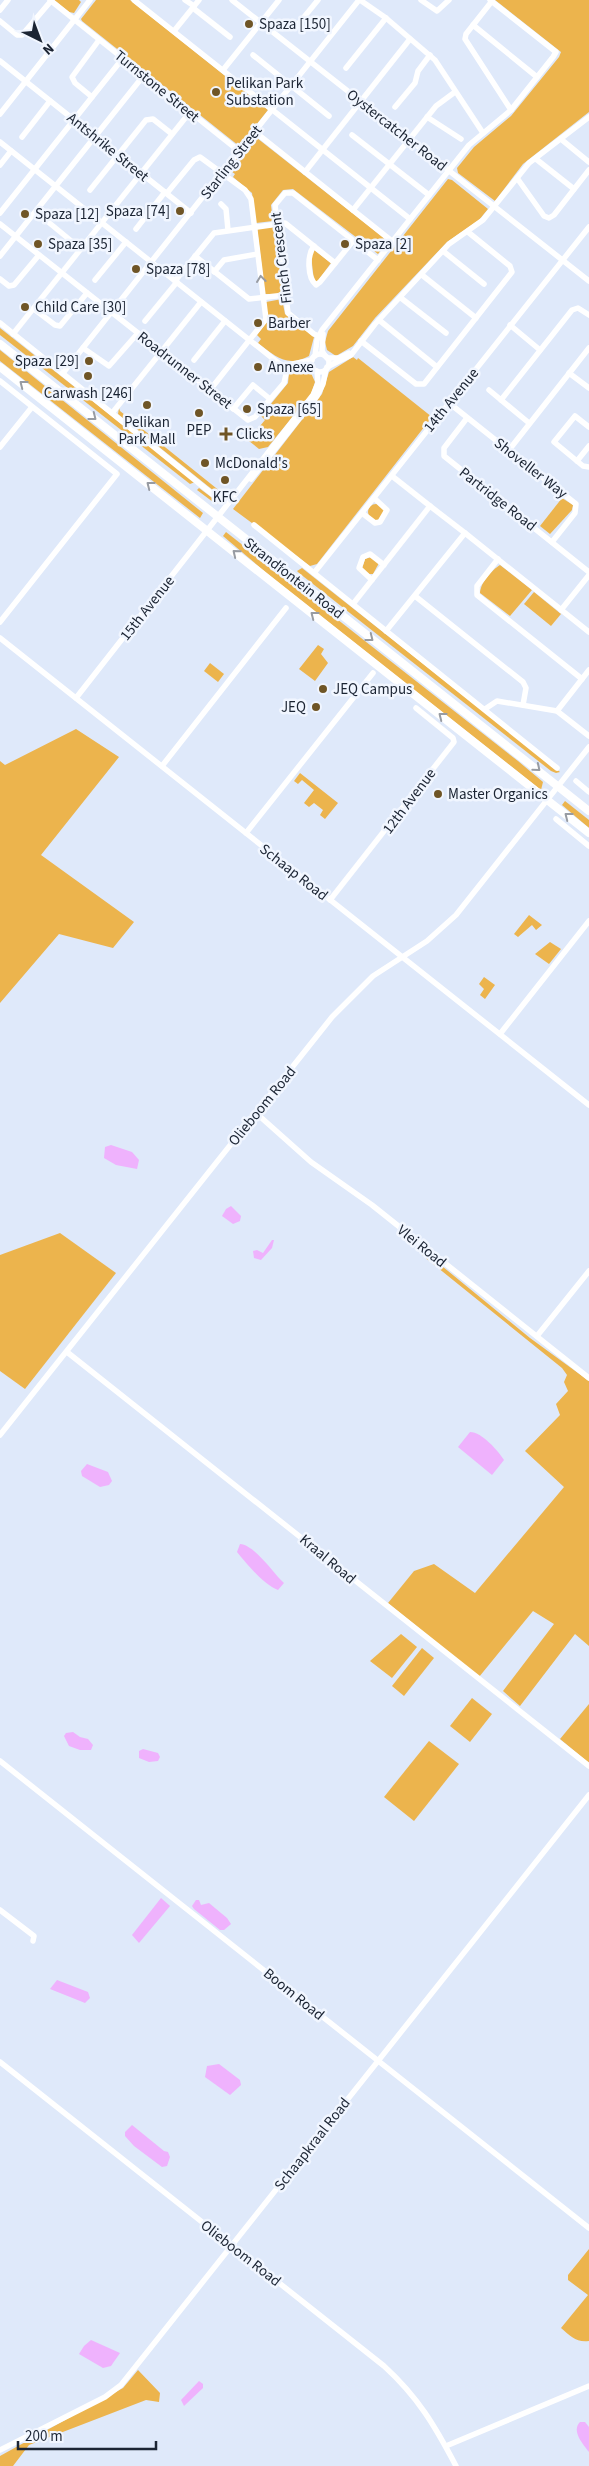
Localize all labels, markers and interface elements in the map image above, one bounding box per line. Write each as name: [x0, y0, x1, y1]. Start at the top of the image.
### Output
place label: Spaza [150]: [259, 14, 331, 35]
north arrow: [15, 15, 65, 65]
marker: Spaza [150]: [243, 18, 255, 30]
text: N: [38, 38, 58, 59]
street label: Turnstone Street: [110, 45, 204, 127]
place label: Pelikan Park Substation: [226, 73, 304, 111]
street label: Oystercatcher Road: [342, 85, 451, 176]
marker: Pelikan Park Substation: [210, 86, 222, 98]
street label: Antshrike Street: [62, 108, 153, 187]
street label: Starling Street: [196, 121, 267, 204]
place label: Spaza [74]: [106, 201, 170, 222]
place label: Spaza [12]: [35, 204, 99, 225]
marker: Spaza [74]: [174, 205, 186, 217]
marker: Spaza [12]: [19, 208, 31, 220]
street label: Finch Crescent: [265, 211, 298, 305]
place label: Spaza [35]: [48, 234, 112, 255]
place label: Spaza [2]: [355, 234, 412, 255]
marker: Spaza [35]: [32, 238, 44, 250]
marker: Spaza [2]: [339, 238, 351, 250]
place label: Spaza [78]: [146, 259, 210, 280]
marker: Spaza [78]: [130, 263, 142, 275]
one-way arrow: [256, 275, 267, 283]
place label: Child Care [30]: [35, 297, 126, 318]
marker: Child Care [30]: [19, 301, 31, 313]
place label: Barber: [268, 313, 311, 334]
marker: Barber: [252, 317, 264, 329]
street label: Roadrunner Street: [133, 327, 237, 414]
place label: Spaza [29]: [15, 351, 79, 372]
marker: Spaza [29]: [83, 355, 95, 367]
place label: Annexe: [268, 357, 314, 378]
marker: Annexe: [252, 361, 264, 373]
street label: 14th Avenue: [419, 364, 484, 437]
marker: Carwash [246]: [82, 370, 94, 382]
one-way arrow: [20, 382, 29, 390]
place label: Carwash [246]: [44, 383, 132, 404]
marker: Pelikan Park Mall: [141, 399, 153, 411]
place label: Spaza [65]: [257, 399, 321, 420]
marker: Spaza [65]: [241, 403, 253, 415]
marker: PEP: [193, 407, 205, 419]
one-way arrow: [87, 412, 96, 420]
place label: Pelikan Park Mall: [118, 412, 176, 450]
place label: PEP: [187, 420, 211, 441]
place label: Clicks: [236, 424, 273, 445]
marker: Clicks: [220, 428, 232, 440]
street label: Shoveller Way: [490, 433, 572, 504]
place label: McDonald's: [215, 453, 288, 474]
marker: McDonald's: [199, 457, 211, 469]
street label: Partridge Road: [455, 463, 541, 536]
marker: KFC: [219, 474, 231, 486]
one-way arrow: [146, 482, 156, 491]
place label: KFC: [213, 487, 238, 508]
street label: Strandfontein Road: [239, 533, 348, 624]
one-way arrow: [233, 549, 242, 558]
street label: 15th Avenue: [115, 571, 179, 645]
one-way arrow: [311, 613, 320, 621]
one-way arrow: [364, 632, 373, 640]
place label: JEQ Campus: [333, 679, 412, 700]
marker: JEQ Campus: [317, 683, 329, 695]
place label: JEQ: [281, 697, 306, 718]
marker: JEQ: [310, 701, 322, 713]
one-way arrow: [438, 713, 447, 722]
one-way arrow: [531, 763, 540, 772]
street label: 12th Avenue: [378, 764, 441, 839]
place label: Master Organics: [448, 784, 548, 805]
marker: Master Organics: [432, 788, 444, 800]
one-way arrow: [565, 814, 574, 822]
street label: Schaap Road: [255, 839, 332, 906]
street label: Olieboom Road: [224, 1062, 301, 1151]
street label: Vlei Road: [393, 1220, 451, 1273]
street label: Kraal Road: [295, 1530, 360, 1589]
street label: Boom Road: [259, 1963, 329, 2025]
street label: Schaapkraal Road: [269, 2093, 355, 2195]
street label: Olieboom Road: [196, 2215, 285, 2292]
scale bar: [18, 2418, 155, 2450]
text: 200 m: [25, 2426, 63, 2447]

